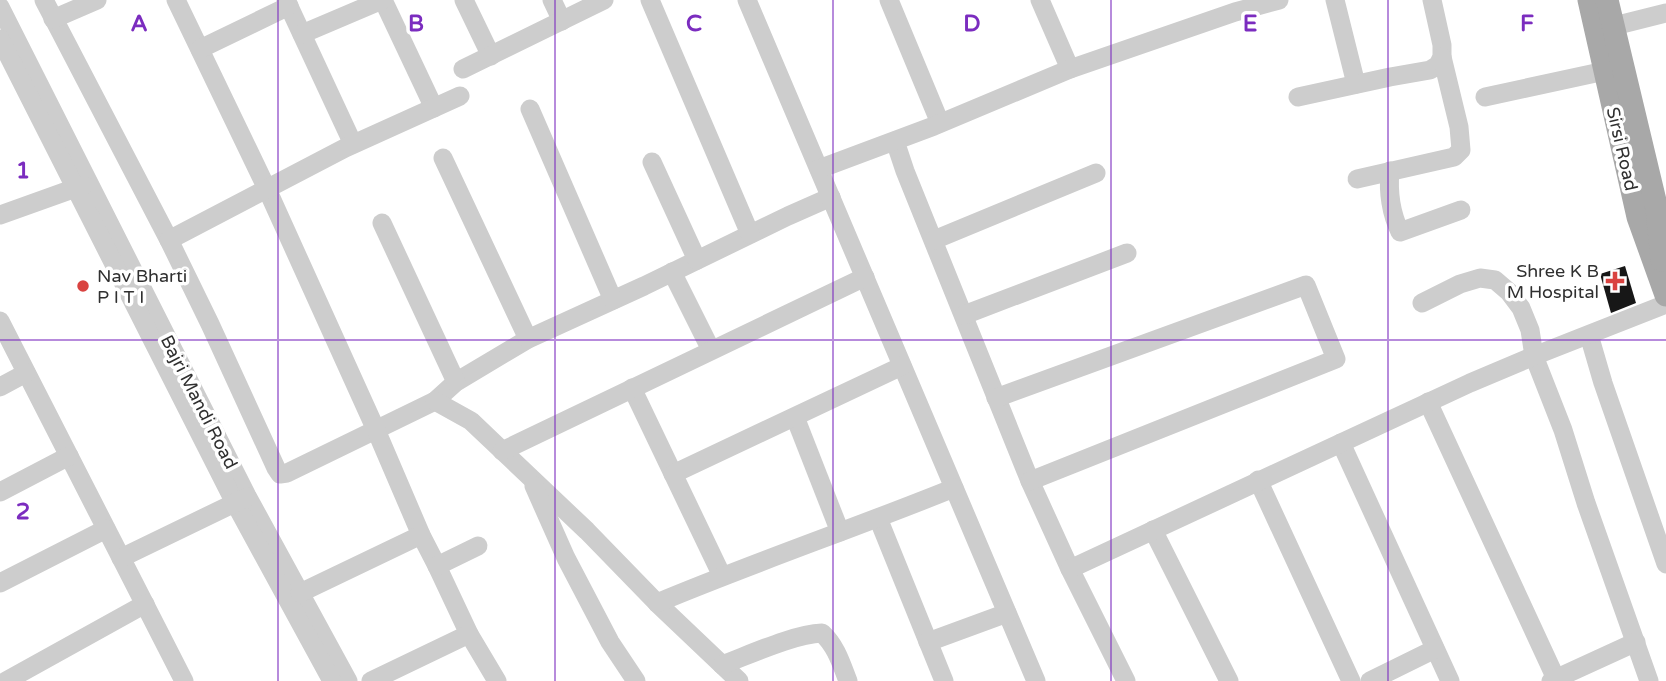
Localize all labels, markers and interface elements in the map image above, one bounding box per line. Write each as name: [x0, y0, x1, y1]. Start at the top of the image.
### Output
text: A: [130, 10, 148, 38]
text: B: [408, 10, 424, 38]
text: C: [686, 10, 702, 38]
text: D: [963, 10, 981, 38]
text: E: [1243, 10, 1257, 38]
text: F: [1520, 10, 1534, 38]
street label: Sirsi Road: [1602, 105, 1642, 193]
text: 1: [16, 157, 30, 185]
place label: Shree K B M Hospital: [1507, 260, 1599, 303]
place label: Nav Bharti P I T I: [97, 265, 187, 308]
marker: Shree K B M Hospital: [1605, 271, 1625, 291]
marker: Nav Bharti P I T I: [75, 278, 91, 294]
street label: Bajri Mandi Road: [156, 331, 242, 473]
text: 2: [16, 498, 30, 526]

